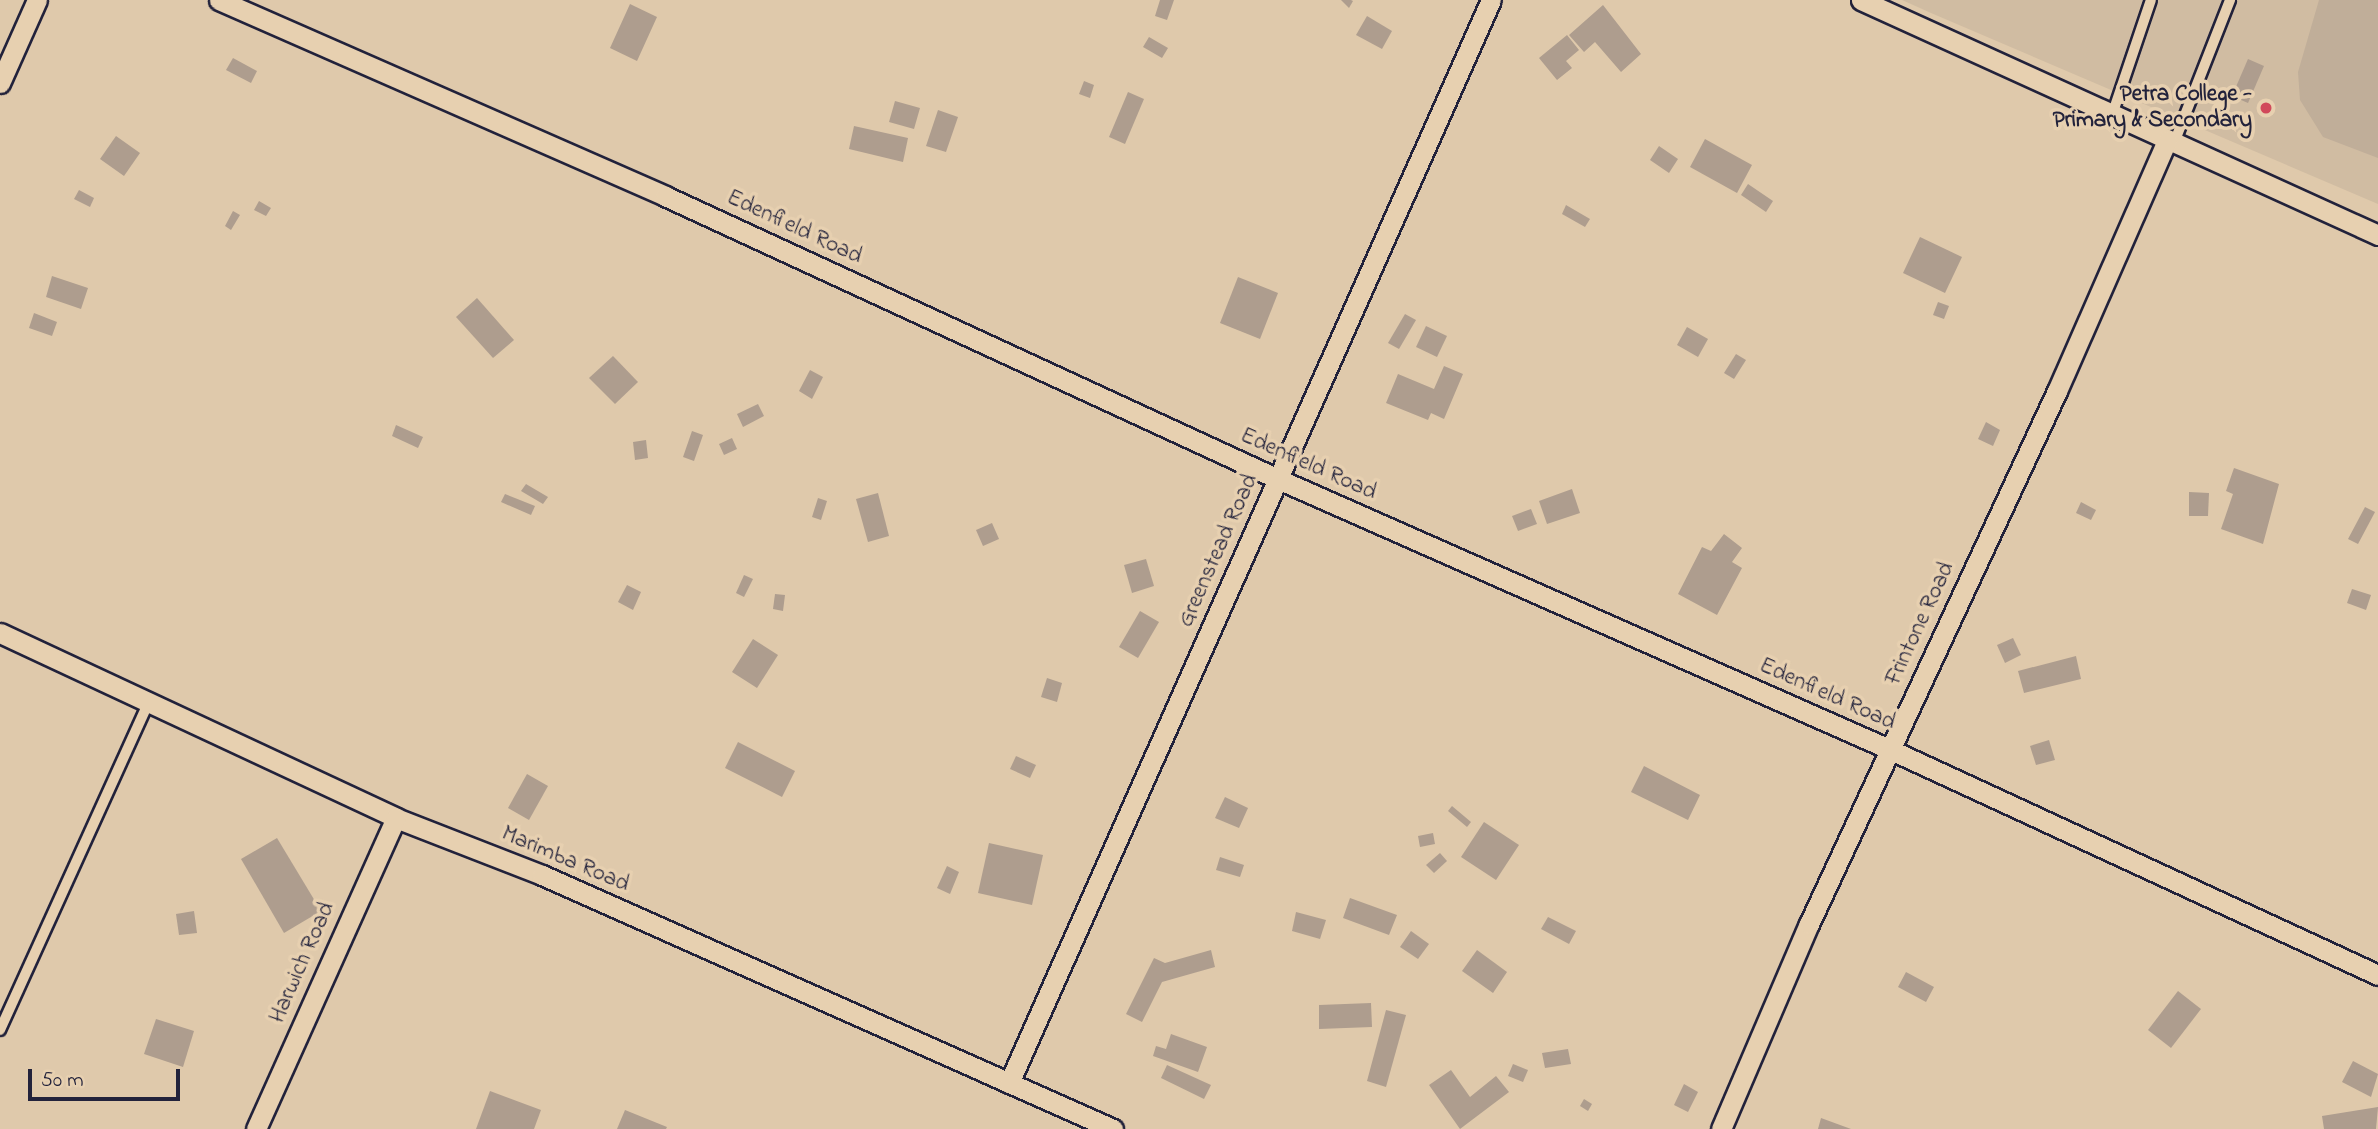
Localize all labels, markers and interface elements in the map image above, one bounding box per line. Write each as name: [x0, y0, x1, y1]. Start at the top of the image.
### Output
place label: Petra College - Primary & Secondary: [2053, 81, 2252, 135]
marker: Petra College - Primary & Secondary: [2258, 100, 2274, 116]
street label: Edenfield Road: [722, 185, 866, 271]
street label: Edenfield Road: [1236, 423, 1380, 507]
street label: Greenstead Road: [1173, 470, 1265, 632]
street label: Frintone Road: [1880, 558, 1962, 690]
street label: Edenfield Road: [1755, 653, 1899, 737]
street label: Marimba Road: [497, 821, 633, 899]
street label: Harwich Road: [264, 898, 342, 1028]
scale bar: [32, 1056, 184, 1100]
text: 50 m: [41, 1066, 84, 1096]

